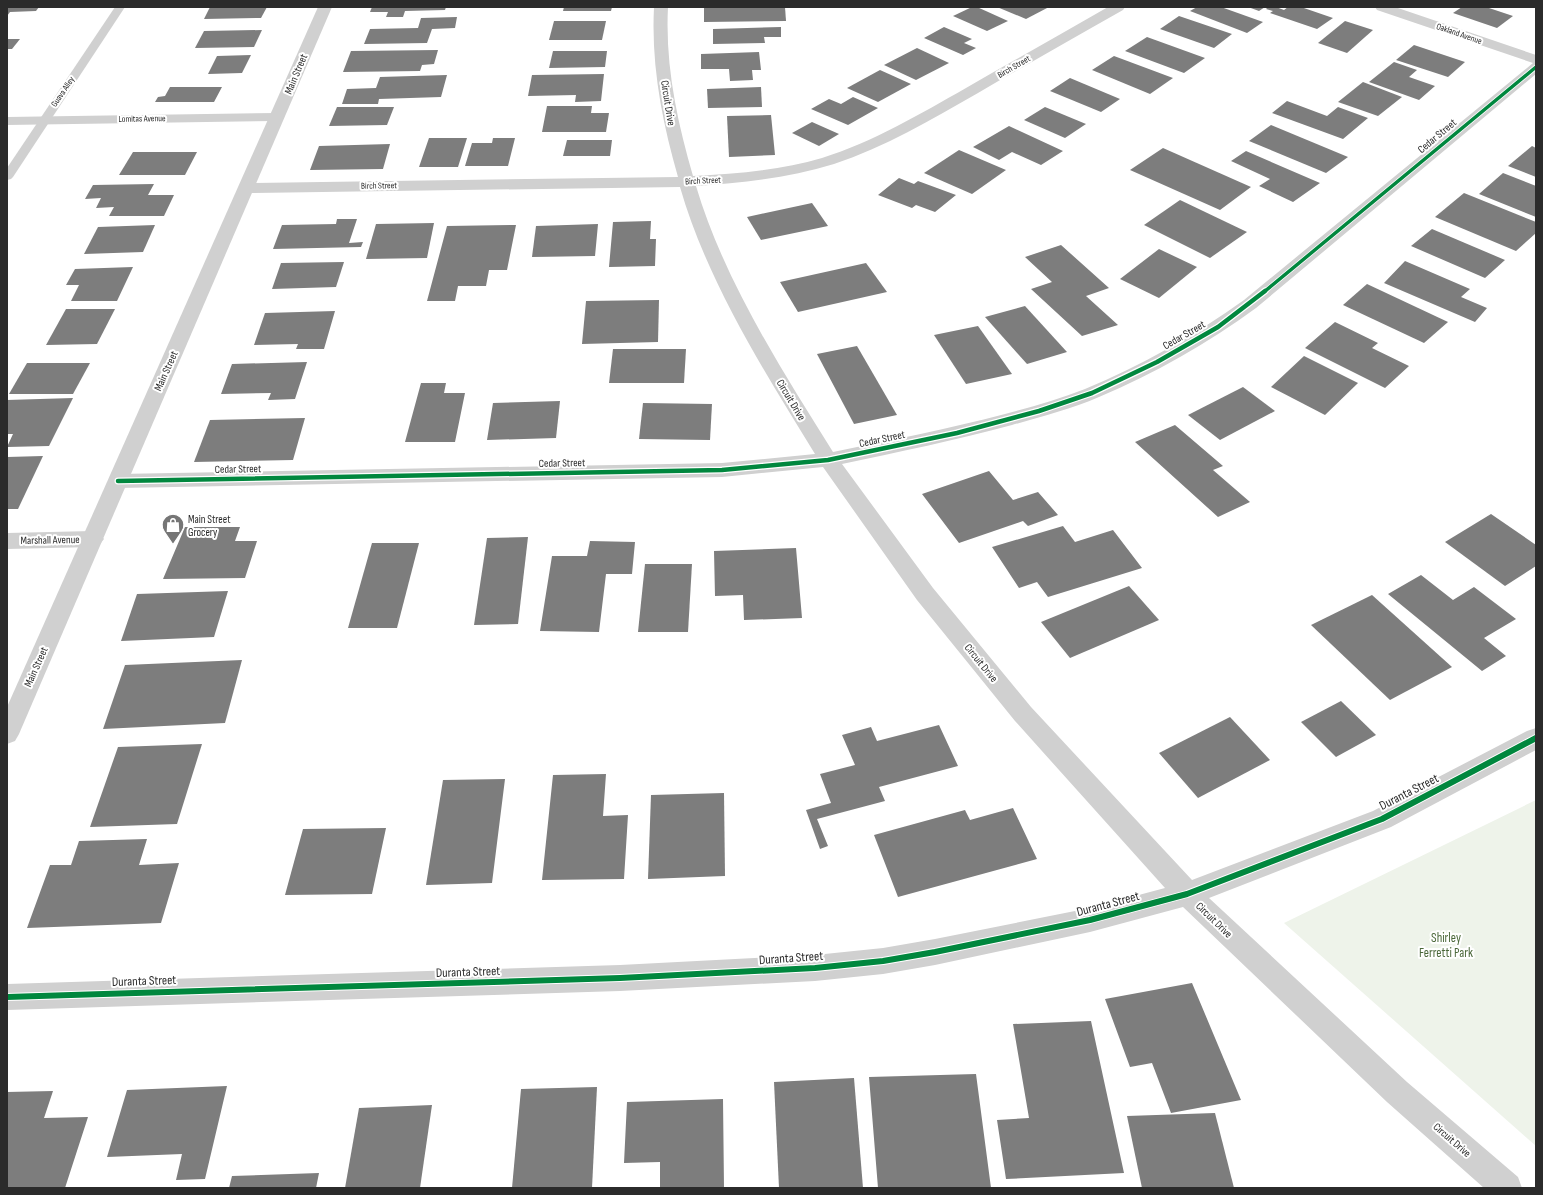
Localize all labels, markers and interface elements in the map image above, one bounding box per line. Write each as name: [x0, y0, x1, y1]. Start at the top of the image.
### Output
street label: Oakland Avenue: [1435, 21, 1484, 47]
street label: Main Street: [282, 51, 311, 96]
street label: Birch Street: [996, 53, 1033, 81]
street label: Guava Alley: [49, 74, 77, 109]
street label: Circuit Drive: [658, 79, 678, 127]
street label: Lomitas Avenue: [118, 113, 166, 125]
street label: Cedar Street: [1415, 116, 1460, 156]
street label: Birch Street: [685, 175, 722, 187]
street label: Birch Street: [361, 180, 397, 192]
street label: Cedar Street: [1161, 317, 1208, 352]
street label: Main Street: [151, 348, 181, 393]
street label: Circuit Drive: [774, 377, 808, 423]
street label: Cedar Street: [858, 428, 907, 450]
street label: Cedar Street: [539, 456, 586, 470]
street label: Cedar Street: [215, 462, 262, 476]
shop icon: Main Street Grocery: [160, 512, 186, 545]
place label: Main Street Grocery: [188, 513, 231, 539]
street label: Marshall Avenue: [20, 533, 80, 547]
street label: Circuit Drive: [962, 641, 1000, 685]
street label: Main Street: [21, 644, 51, 689]
street label: Duranta Street: [1377, 770, 1441, 814]
street label: Duranta Street: [1075, 888, 1141, 920]
street label: Circuit Drive: [1193, 899, 1235, 941]
park label: Shirley Ferretti Park: [1419, 930, 1473, 961]
street label: Duranta Street: [758, 948, 824, 968]
street label: Duranta Street: [436, 963, 500, 981]
street label: Duranta Street: [112, 972, 176, 990]
street label: Circuit Drive: [1430, 1120, 1474, 1160]

